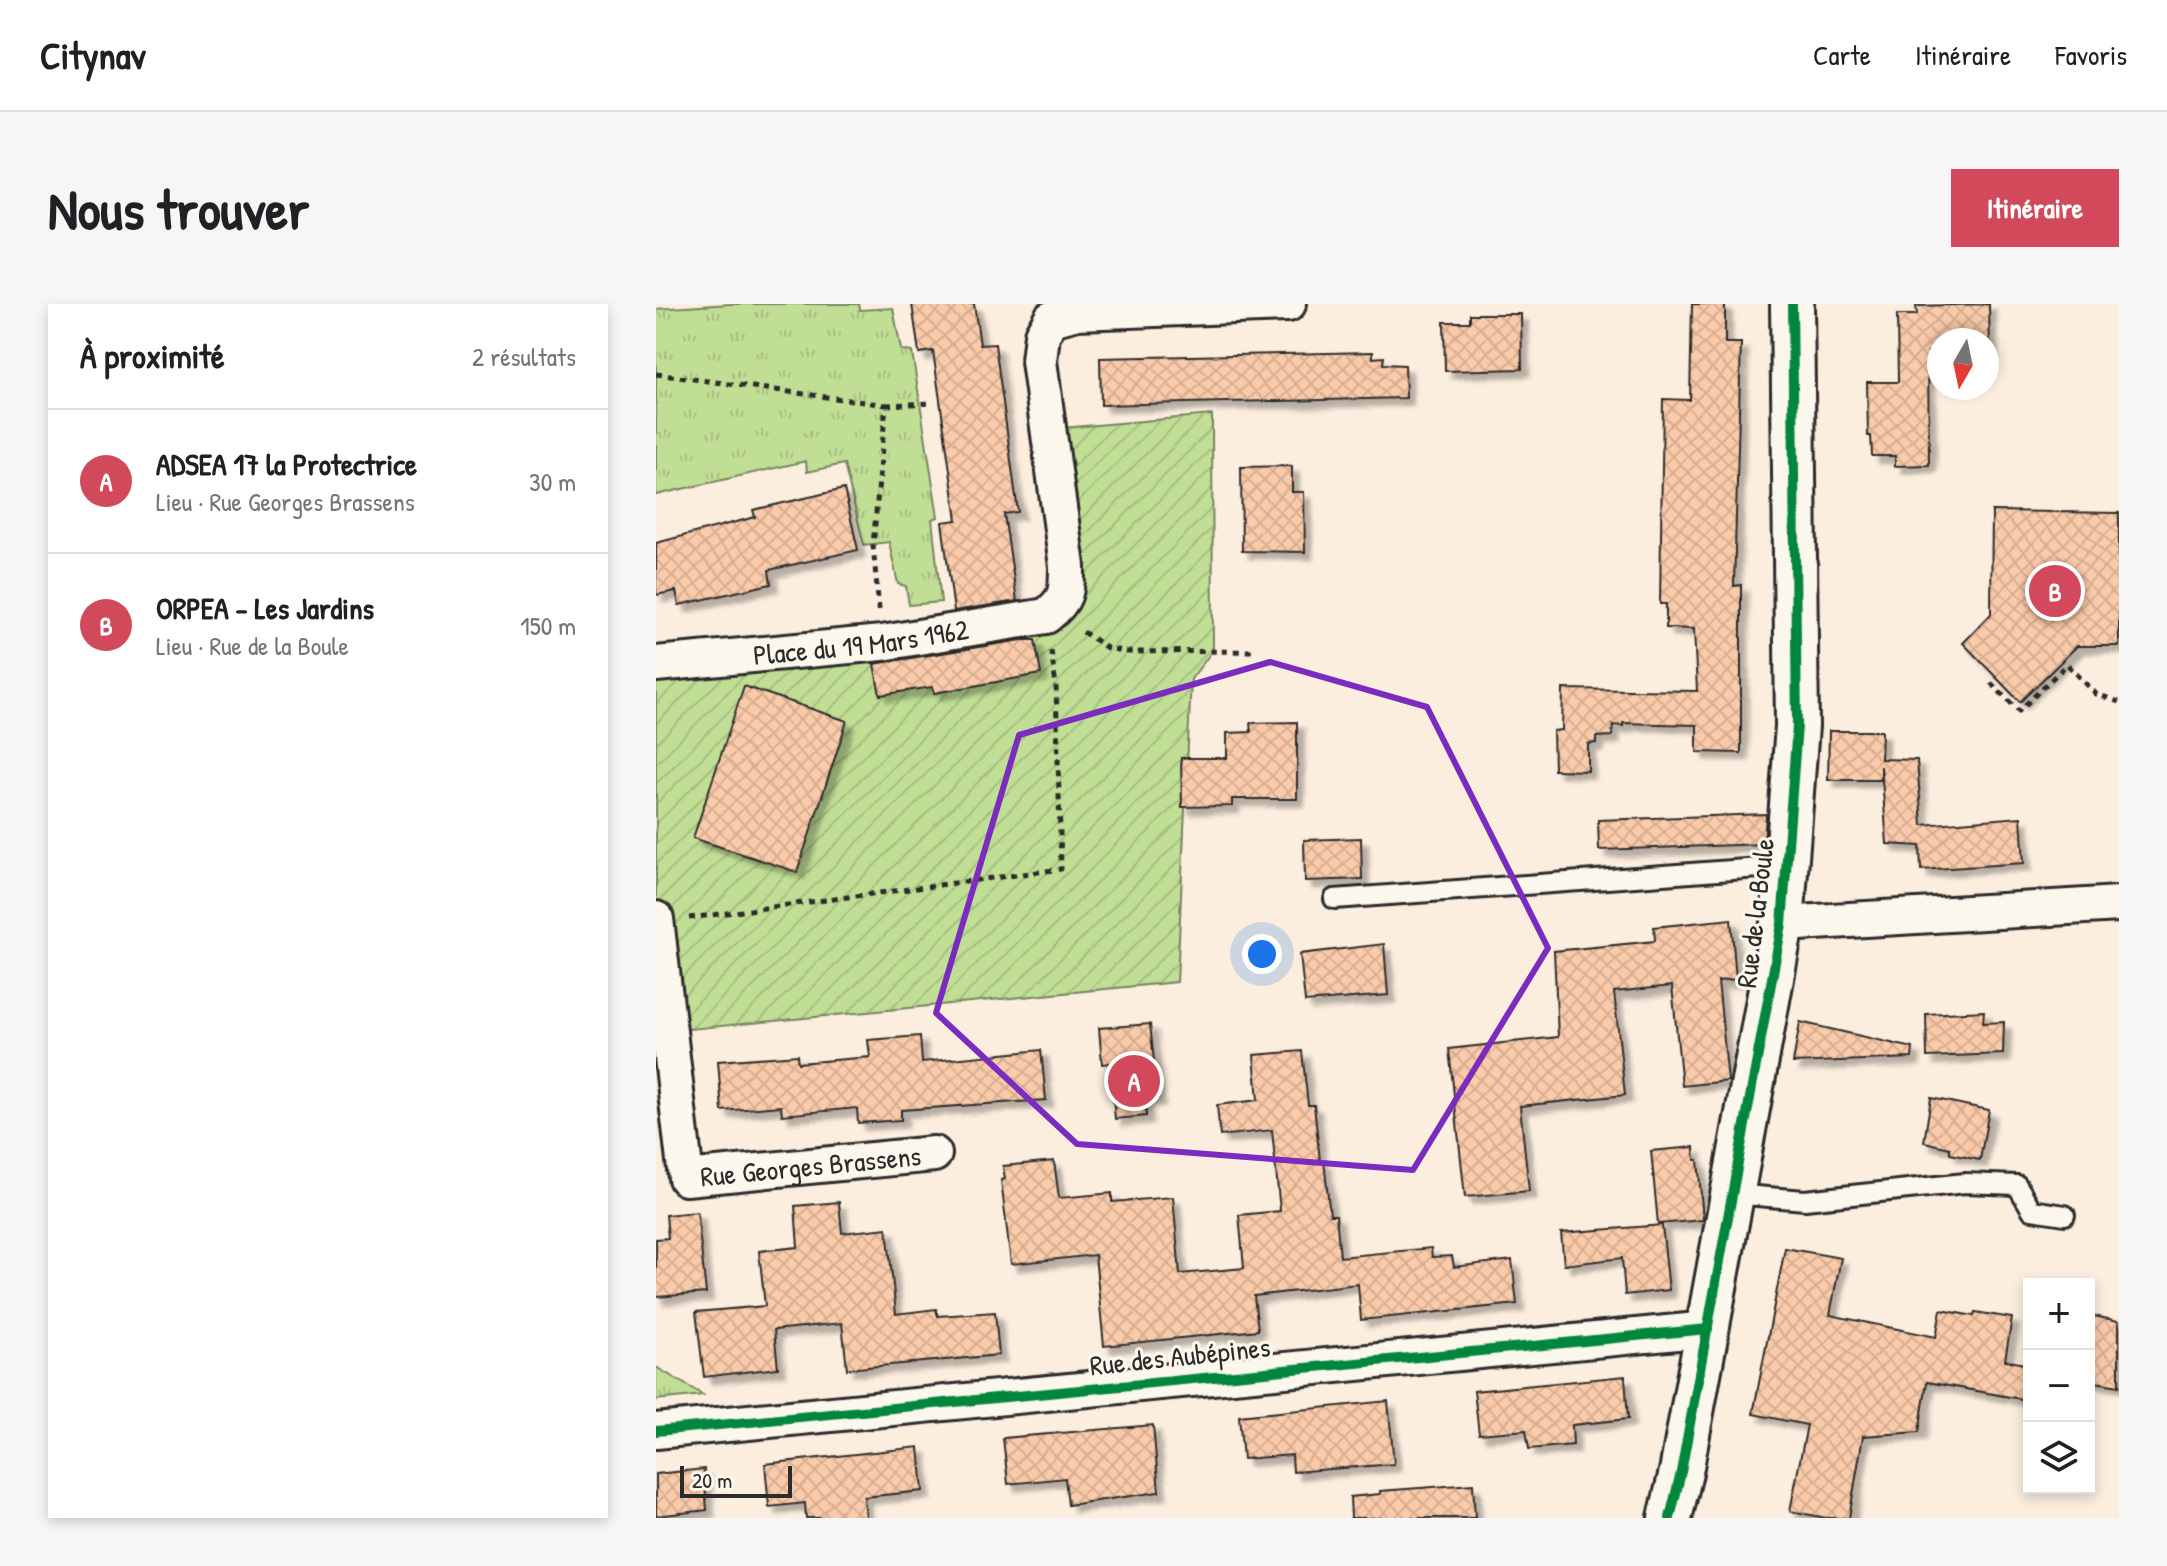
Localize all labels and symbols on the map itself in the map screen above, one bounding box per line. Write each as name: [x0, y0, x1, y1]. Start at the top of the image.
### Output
north arrow: [1927, 328, 1999, 400]
pin: B: [2029, 561, 2081, 621]
street label: Place du 19 Mars 1962: [752, 610, 971, 674]
street label: Rue de la Boule: [1727, 836, 1783, 990]
your location: [1242, 934, 1282, 974]
pin: A: [1108, 1051, 1160, 1111]
street label: Rue Georges Brassens: [699, 1136, 923, 1195]
street label: Rue des Aubépines: [1088, 1328, 1272, 1384]
scale bar: [680, 1462, 792, 1498]

